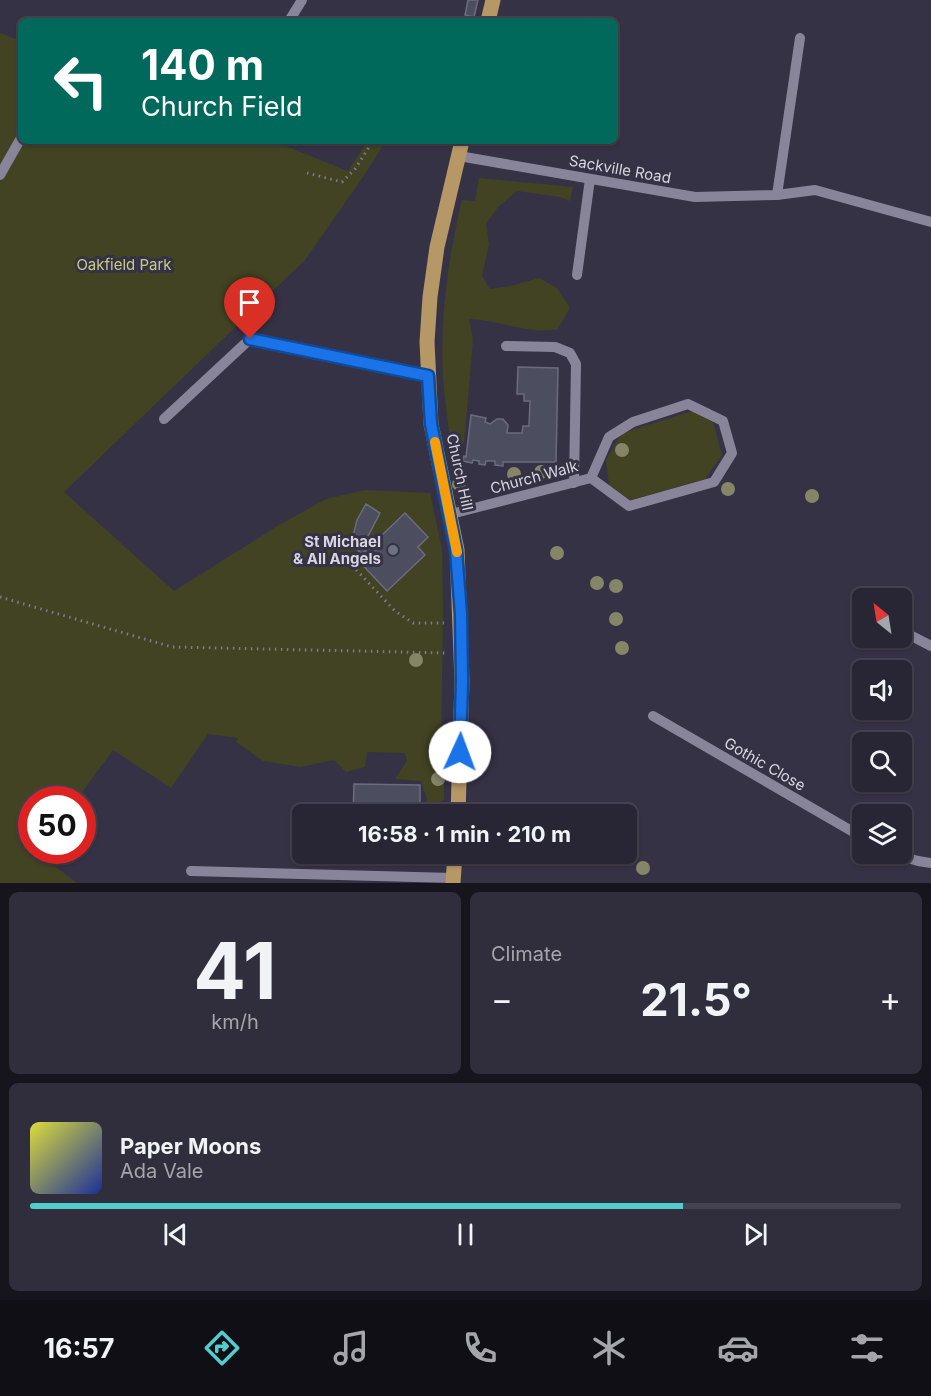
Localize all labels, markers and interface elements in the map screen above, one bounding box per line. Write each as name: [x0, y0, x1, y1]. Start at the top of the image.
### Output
text: 140 m: [141, 39, 264, 90]
icon: left: [42, 42, 120, 120]
text: Church Field: [141, 90, 303, 123]
street label: Sackville Road: [567, 151, 673, 187]
park label: Oakfield Park: [76, 255, 172, 274]
pin: [224, 277, 275, 339]
icon: arrive: [233, 286, 266, 319]
street label: Church Hill: [443, 432, 477, 512]
street label: Church Walk: [488, 456, 581, 498]
place label: St Michael & All Angels: [293, 532, 381, 568]
marker: St Michael & All Angels: [386, 543, 400, 557]
north arrow: [852, 588, 912, 648]
map controls: [852, 588, 912, 864]
button: sound: [852, 660, 912, 720]
position arrow: [428, 720, 492, 784]
button: search: [852, 732, 912, 792]
street label: Gothic Close: [721, 733, 809, 795]
speed limit sign: 50: [18, 786, 96, 864]
button: layers: [852, 804, 912, 864]
text: 16:58 · 1 min · 210 m: [358, 821, 571, 847]
text: 41: [193, 923, 277, 1018]
text: Climate: [491, 942, 562, 966]
text: 21.5°: [640, 972, 752, 1027]
text: −: [491, 979, 513, 1019]
text: +: [879, 979, 901, 1019]
text: km/h: [211, 1010, 259, 1034]
text: Paper Moons: [120, 1133, 261, 1159]
text: Ada Vale: [120, 1159, 203, 1183]
icon: previous: [159, 1218, 192, 1251]
icon: pause: [449, 1218, 482, 1251]
icon: next: [739, 1218, 772, 1251]
icon: directions: [201, 1327, 243, 1369]
icon: music: [330, 1327, 372, 1369]
icon: phone: [459, 1327, 501, 1369]
icon: climate: [588, 1327, 630, 1369]
icon: car: [717, 1327, 759, 1369]
icon: filters: [846, 1327, 888, 1369]
text: 16:57: [43, 1332, 115, 1365]

